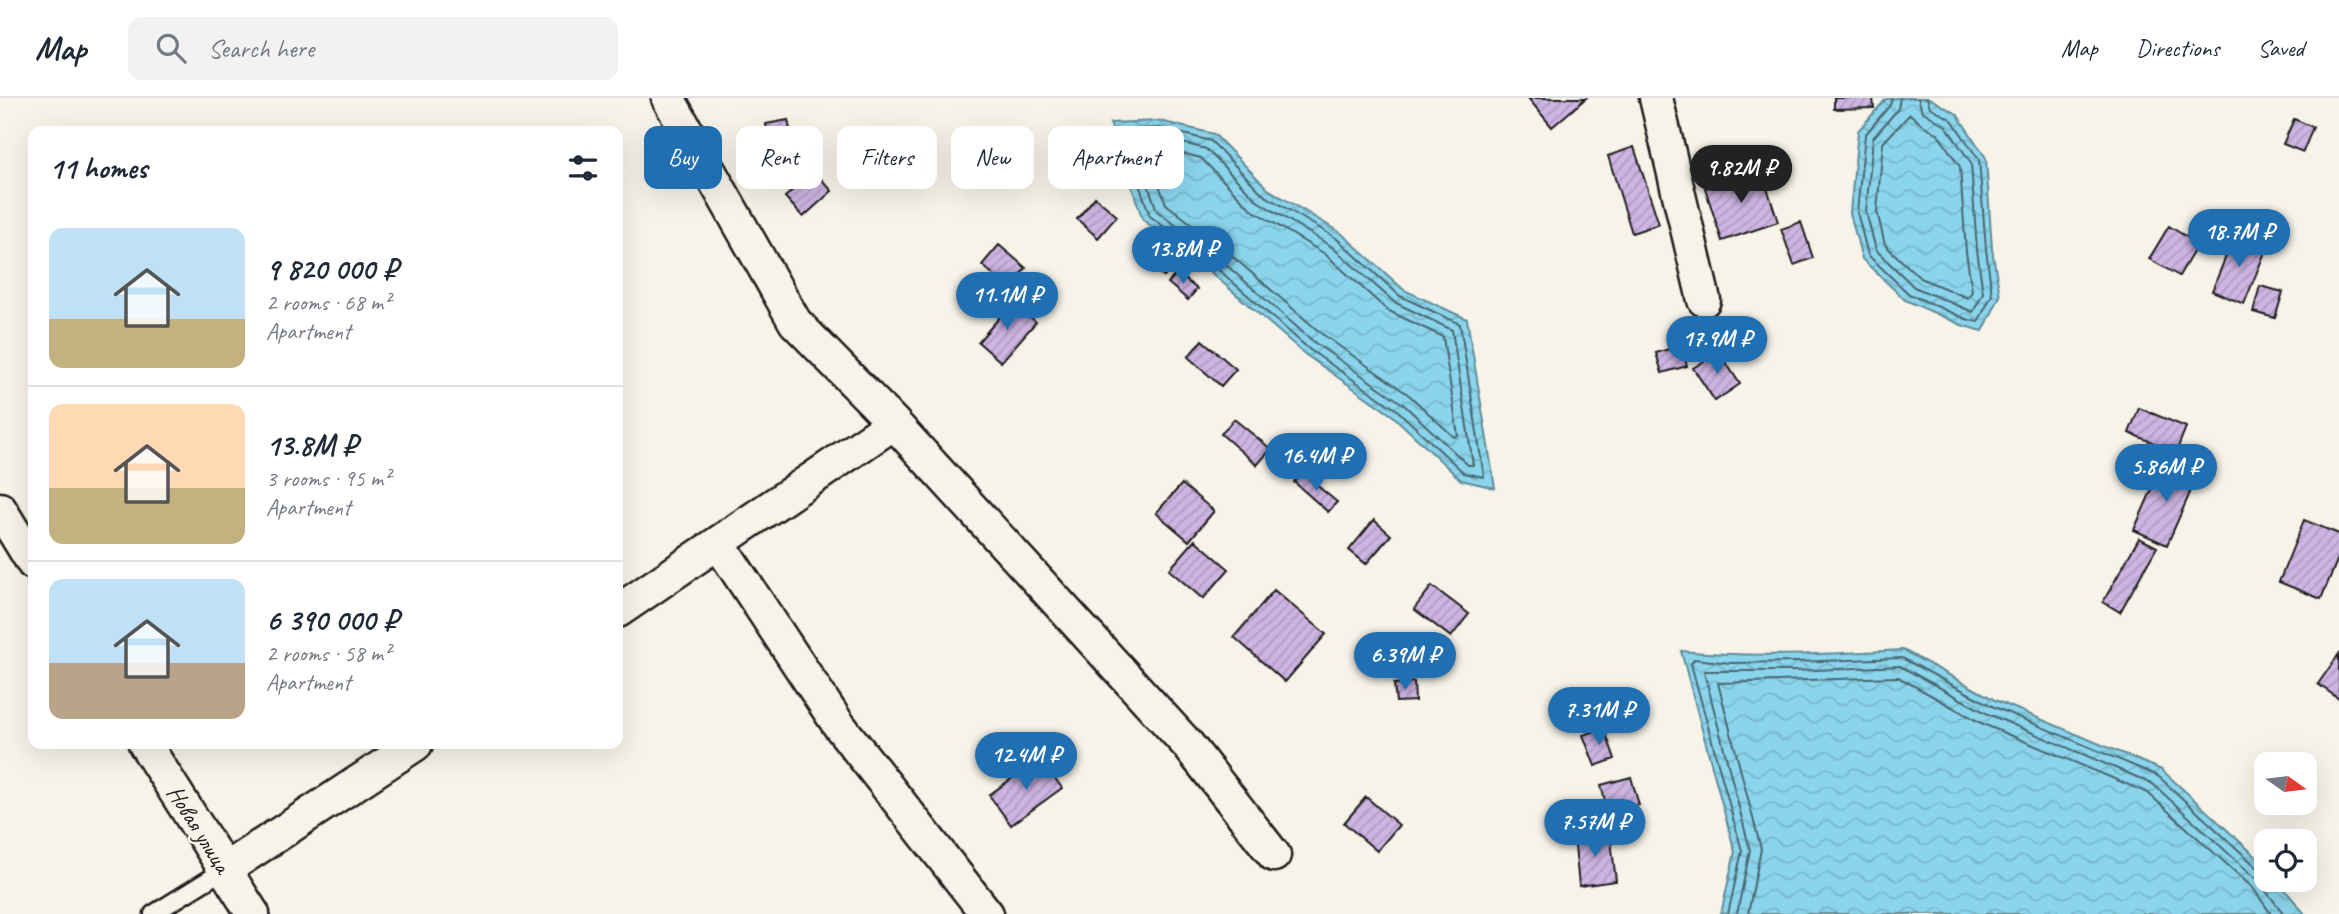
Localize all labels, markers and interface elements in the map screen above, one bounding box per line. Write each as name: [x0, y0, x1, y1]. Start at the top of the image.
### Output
search box: [128, 17, 618, 80]
text: Map: [35, 27, 86, 69]
icon: search: [152, 29, 190, 67]
text: Search here: [208, 32, 314, 65]
text: Map: [2061, 33, 2098, 63]
text: Directions: [2136, 33, 2219, 63]
text: Saved: [2257, 33, 2304, 63]
chip: Buy: [644, 126, 722, 189]
chip: Rent: [736, 126, 823, 189]
chip: Filters: [837, 126, 937, 189]
chip: New: [951, 126, 1034, 189]
chip: Apartment: [1048, 126, 1184, 189]
pin: 9.82M ₽: [1676, 146, 1806, 205]
text: 11 homes: [49, 149, 147, 187]
icon: filters: [564, 149, 602, 187]
text: 9.82M ₽: [1706, 153, 1776, 182]
pin: 18.7M ₽: [2174, 209, 2304, 269]
text: 18.7M ₽: [2204, 217, 2274, 246]
pin: 13.8M ₽: [1118, 226, 1248, 286]
text: 13.8M ₽: [1148, 234, 1218, 263]
text: 9 820 000 ₽: [266, 250, 397, 288]
icon: home: [105, 256, 189, 340]
pin: 11.1M ₽: [942, 272, 1072, 332]
text: 11.1M ₽: [972, 280, 1042, 309]
text: 2 rooms · 68 m²: [266, 288, 390, 317]
pin: 17.9M ₽: [1652, 316, 1782, 376]
text: Apartment: [266, 317, 351, 346]
text: 17.9M ₽: [1682, 324, 1752, 353]
text: 13.8M ₽: [266, 426, 357, 464]
icon: home: [105, 432, 189, 516]
pin: 16.4M ₽: [1251, 434, 1381, 493]
text: 16.4M ₽: [1281, 441, 1351, 470]
pin: 5.86M ₽: [2101, 444, 2231, 504]
text: 5.86M ₽: [2131, 452, 2201, 481]
text: 3 rooms · 95 m²: [266, 464, 390, 493]
text: Apartment: [266, 493, 351, 522]
text: 6 390 000 ₽: [266, 601, 398, 639]
icon: home: [105, 607, 189, 691]
pin: 6.39M ₽: [1340, 632, 1470, 692]
text: 2 rooms · 58 m²: [266, 639, 390, 668]
text: 6.39M ₽: [1370, 640, 1440, 669]
text: Apartment: [266, 668, 351, 697]
pin: 7.31M ₽: [1534, 688, 1664, 747]
text: 7.31M ₽: [1564, 695, 1634, 724]
pin: 12.4M ₽: [961, 732, 1091, 792]
text: 12.4M ₽: [991, 740, 1061, 769]
north arrow: [2254, 752, 2317, 816]
map controls: [2254, 752, 2317, 892]
street label: Новая улица: [160, 779, 239, 880]
pin: 7.57M ₽: [1530, 800, 1660, 859]
text: 7.57M ₽: [1560, 807, 1630, 836]
button: locate: [2254, 829, 2317, 892]

